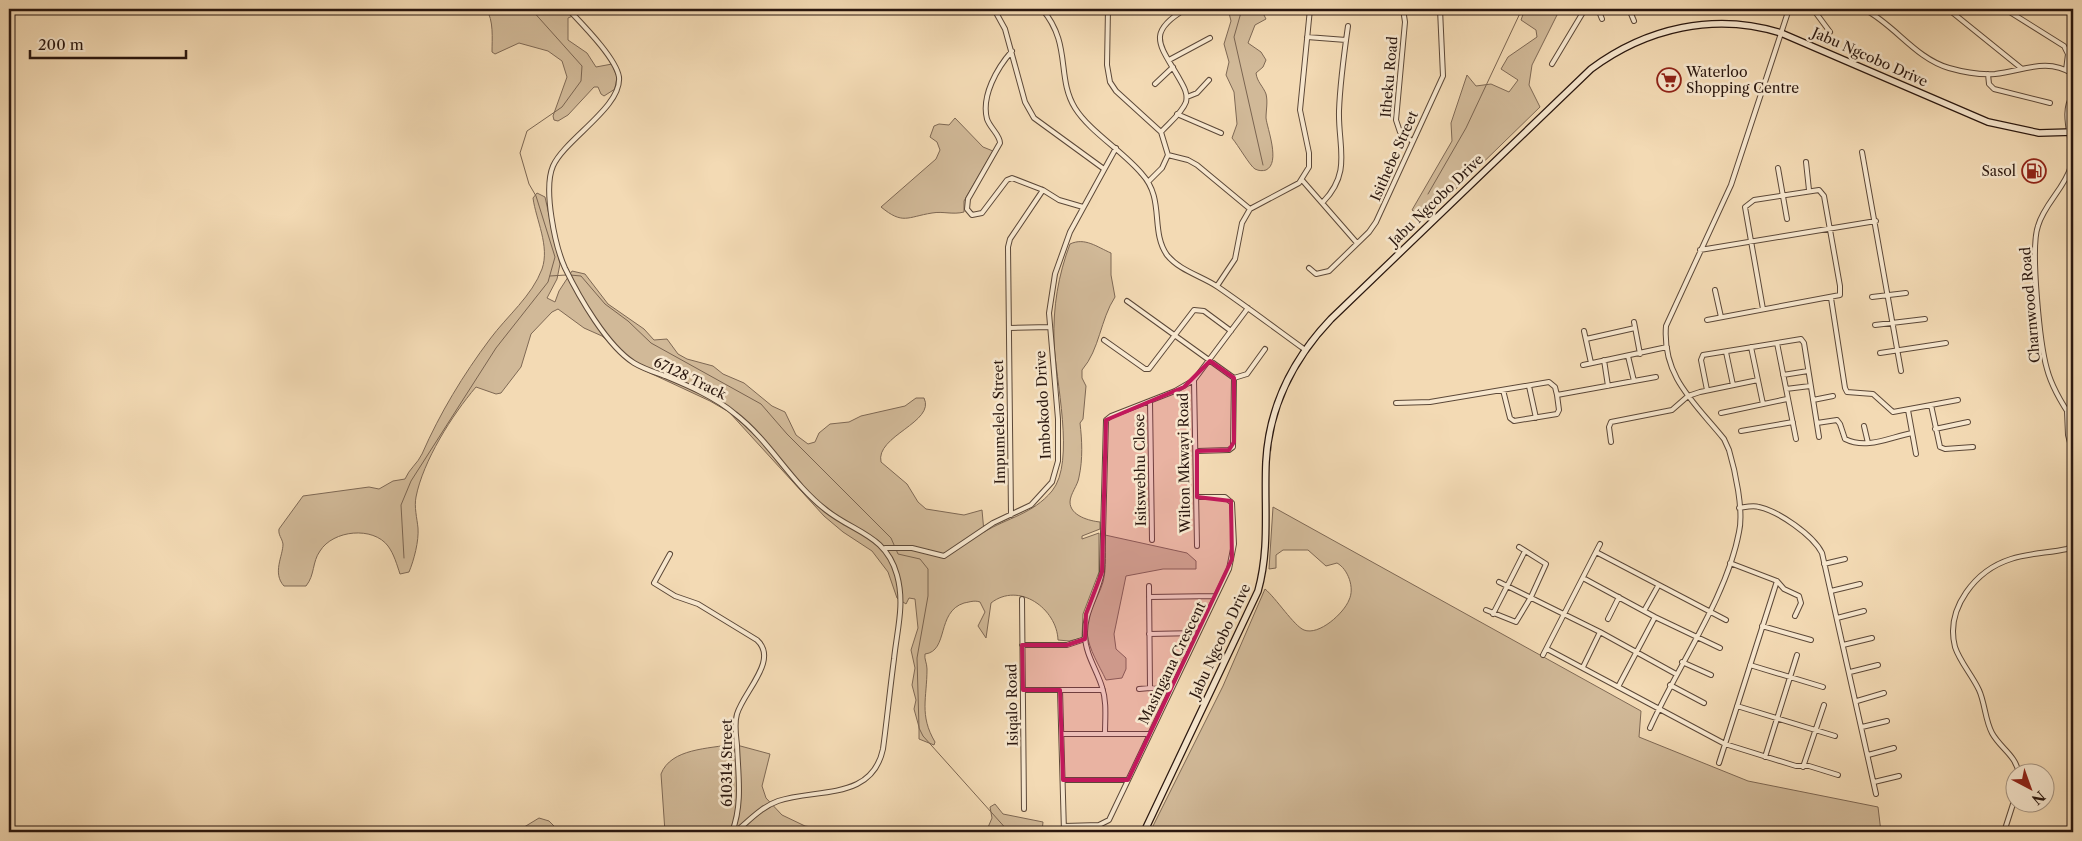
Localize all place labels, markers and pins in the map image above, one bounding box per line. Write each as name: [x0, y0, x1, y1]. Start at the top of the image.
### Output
place label: Waterloo Shopping Centre: [1685, 63, 1799, 97]
supermarket icon: Waterloo Shopping Centre: [1656, 67, 1682, 93]
fuel station icon: Sasol: [2021, 158, 2047, 184]
place label: Sasol: [1981, 162, 2016, 180]

